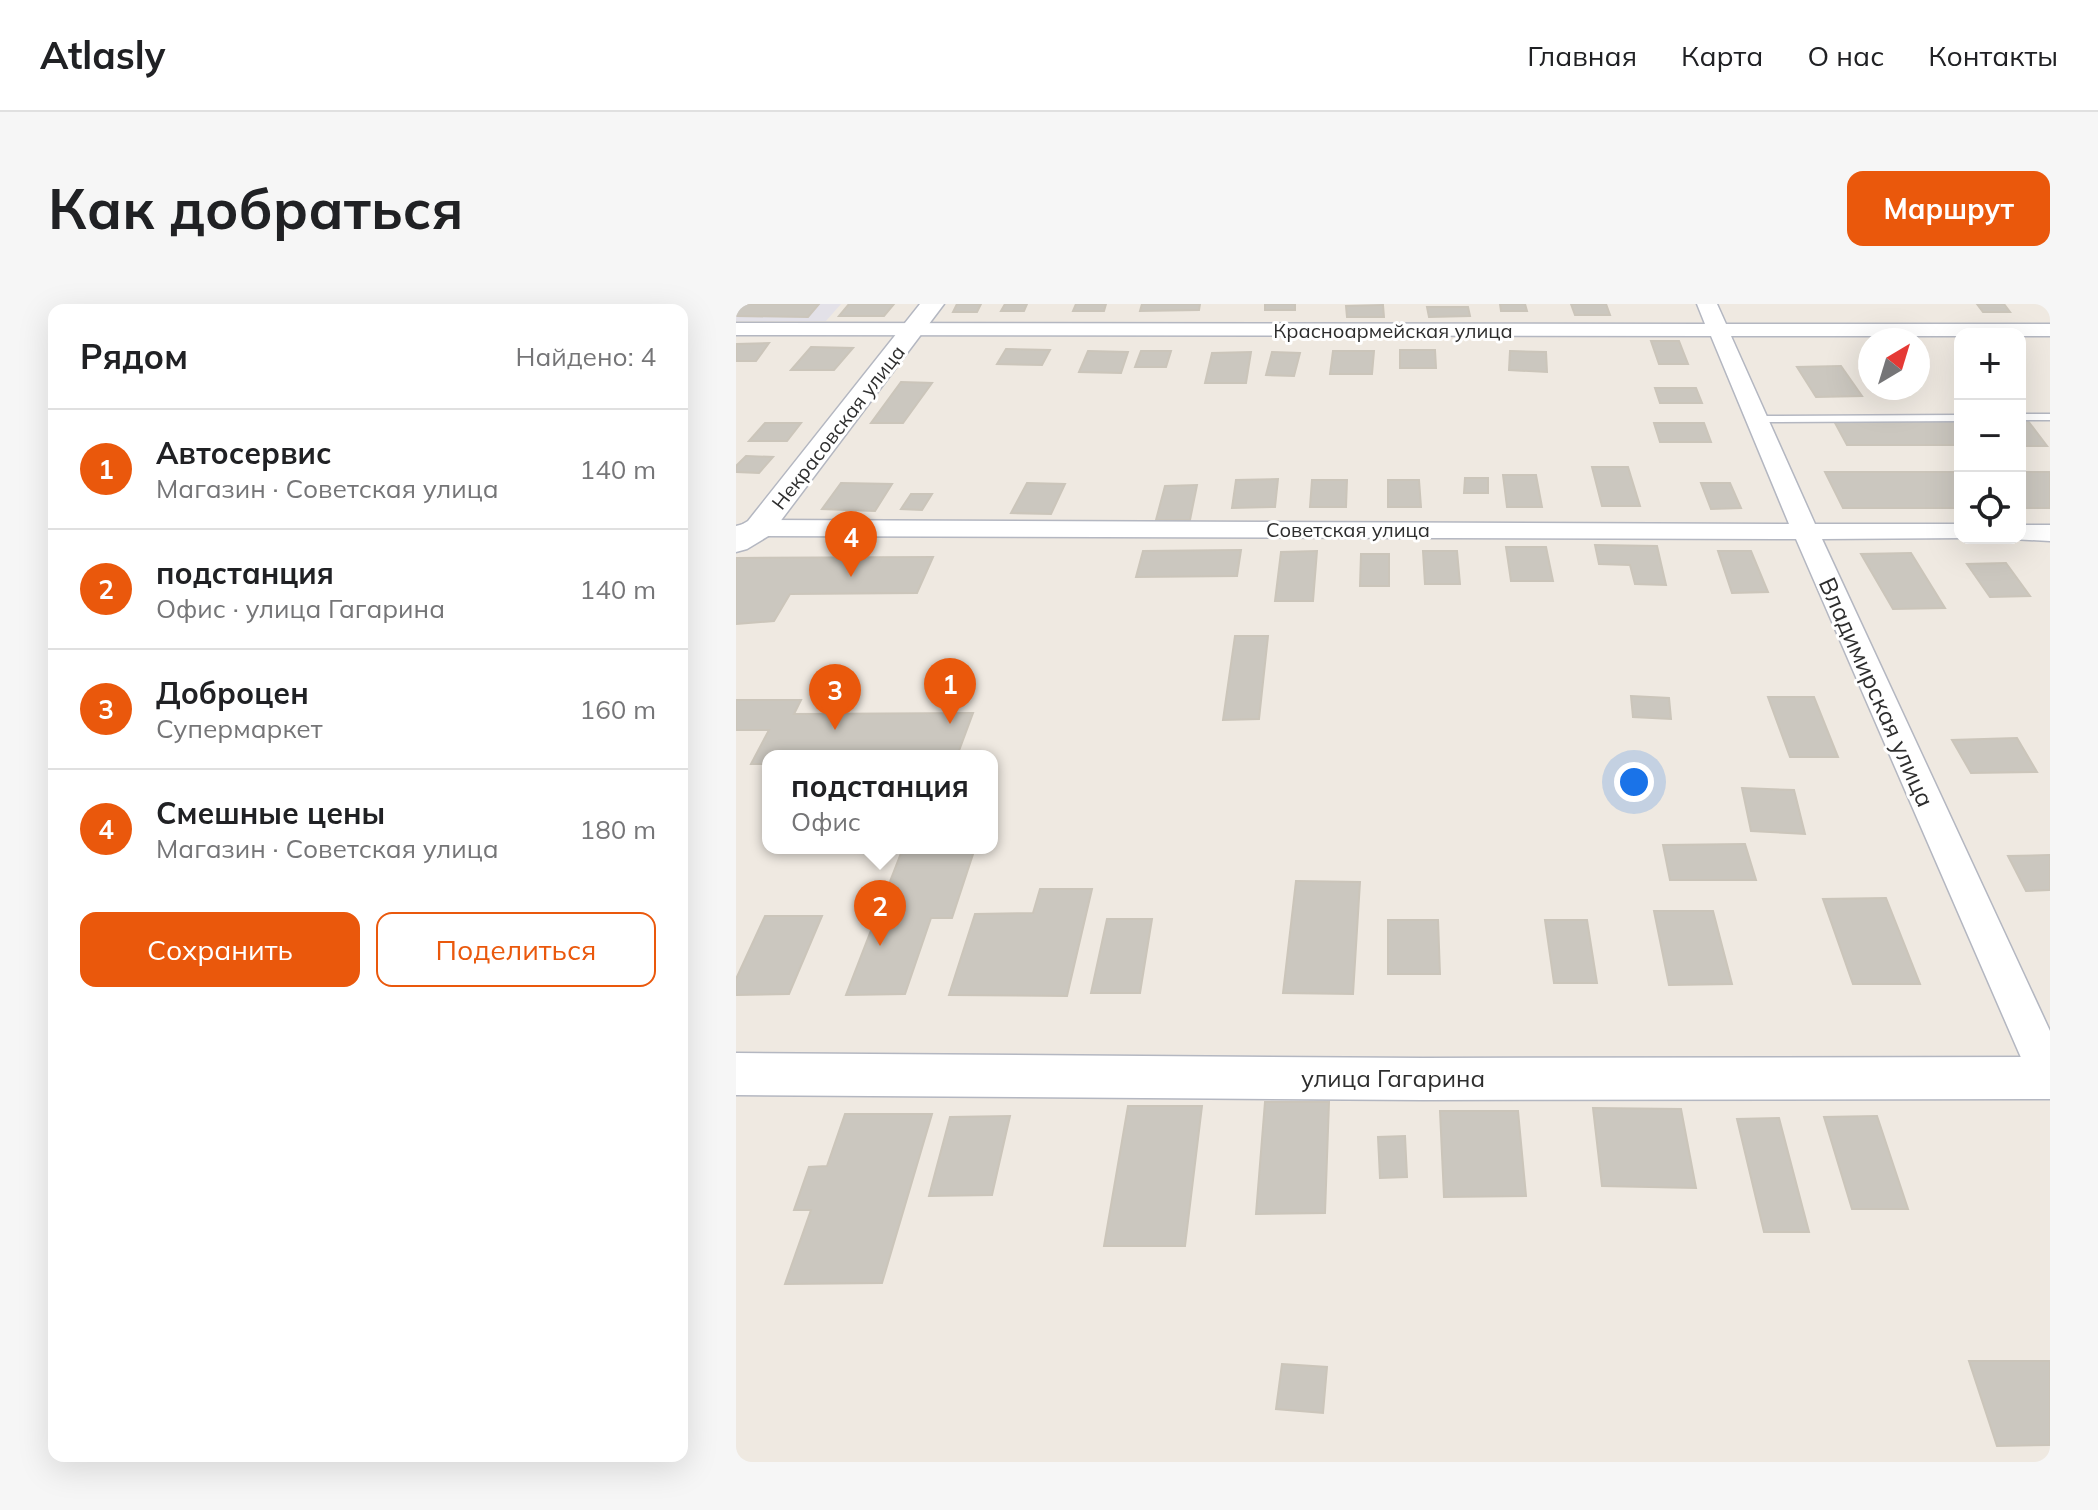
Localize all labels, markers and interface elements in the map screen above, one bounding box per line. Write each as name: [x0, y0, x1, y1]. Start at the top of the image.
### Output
text: Atlasly: [40, 31, 165, 79]
text: Главная: [1527, 38, 1637, 73]
text: Карта: [1681, 38, 1763, 73]
text: О нас: [1807, 38, 1884, 73]
text: Контакты: [1928, 38, 2058, 73]
button: Маршрут: [1847, 171, 2050, 246]
text: Как добраться: [48, 173, 463, 243]
street label: Красноармейская улица: [1273, 318, 1513, 343]
north arrow: [1858, 328, 1930, 400]
map controls: [1954, 328, 2026, 544]
button: +: [1954, 328, 2026, 400]
text: Рядом: [80, 335, 188, 378]
text: Найдено: 4: [516, 340, 656, 373]
street label: Некрасовская улица: [766, 340, 910, 514]
button: −: [1954, 400, 2026, 472]
text: Автосервис: [156, 434, 332, 472]
text: 1: [98, 453, 114, 486]
text: 140 m: [580, 453, 656, 486]
text: Магазин · Советская улица: [156, 472, 499, 505]
button: locate: [1954, 472, 2026, 544]
pin: 4: [825, 511, 877, 577]
street label: Советская улица: [1266, 517, 1430, 542]
text: подстанция: [156, 554, 334, 592]
text: 2: [98, 573, 114, 606]
text: 140 m: [580, 573, 656, 606]
street label: Владимирская улица: [1813, 573, 1941, 811]
text: Офис · улица Гагарина: [156, 592, 445, 625]
pin: 1: [924, 658, 976, 724]
pin: 3: [809, 664, 861, 730]
text: Доброцен: [156, 674, 309, 712]
text: 3: [98, 693, 114, 726]
text: 160 m: [580, 693, 656, 726]
text: Супермаркет: [156, 712, 323, 745]
popup: [762, 750, 998, 854]
your location: [1614, 762, 1654, 802]
text: подстанция: [791, 767, 969, 805]
text: Смешные цены: [156, 794, 385, 832]
text: Офис: [791, 805, 861, 838]
text: 4: [98, 813, 114, 846]
text: 180 m: [580, 813, 656, 846]
text: Магазин · Советская улица: [156, 832, 499, 865]
pin: 2: [854, 880, 906, 946]
button: Сохранить: [80, 912, 360, 987]
button: Поделиться: [376, 912, 656, 987]
street label: улица Гагарина: [1301, 1063, 1485, 1093]

